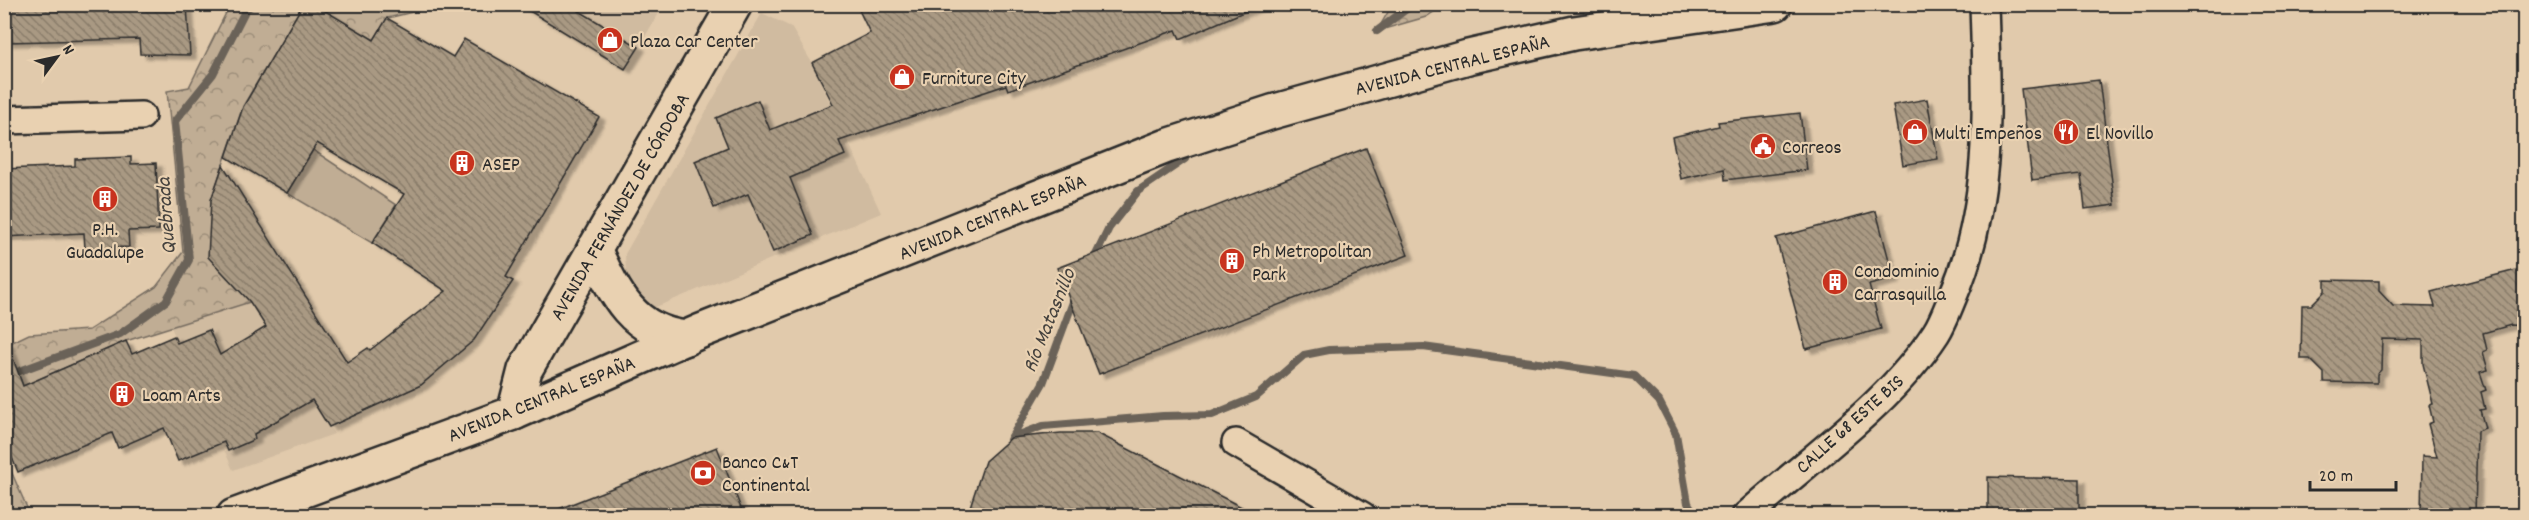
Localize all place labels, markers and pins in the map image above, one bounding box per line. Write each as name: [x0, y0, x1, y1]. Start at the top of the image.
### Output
shop icon: Plaza Car Center: [595, 25, 625, 55]
place label: Plaza Car Center: [630, 29, 758, 57]
shop icon: Furniture City: [887, 62, 917, 92]
place label: Furniture City: [922, 66, 1027, 94]
shop icon: Multi Empeños: [1900, 117, 1930, 147]
restaurant icon: El Novillo: [2051, 117, 2081, 147]
place label: Multi Empeños: [1934, 121, 2042, 149]
place label: El Novillo: [2086, 121, 2154, 149]
public building icon: Correos: [1748, 131, 1778, 161]
place label: Correos: [1782, 135, 1842, 163]
building icon: ASEP: [447, 148, 477, 178]
place label: ASEP: [482, 152, 520, 180]
building icon: P.H. Guadalupe: [90, 184, 120, 214]
place label: P.H. Guadalupe: [66, 217, 144, 268]
place label: Ph Metropolitan Park: [1252, 239, 1372, 290]
building icon: Ph Metropolitan Park: [1217, 246, 1247, 276]
place label: Condominio Carrasquilla: [1854, 259, 1947, 310]
building icon: Condominio Carrasquilla: [1820, 267, 1850, 297]
building icon: Loam Arts: [107, 379, 137, 409]
place label: Loam Arts: [142, 383, 221, 411]
place label: Banco C&T Continental: [722, 450, 810, 501]
bank icon: Banco C&T Continental: [688, 458, 718, 488]

